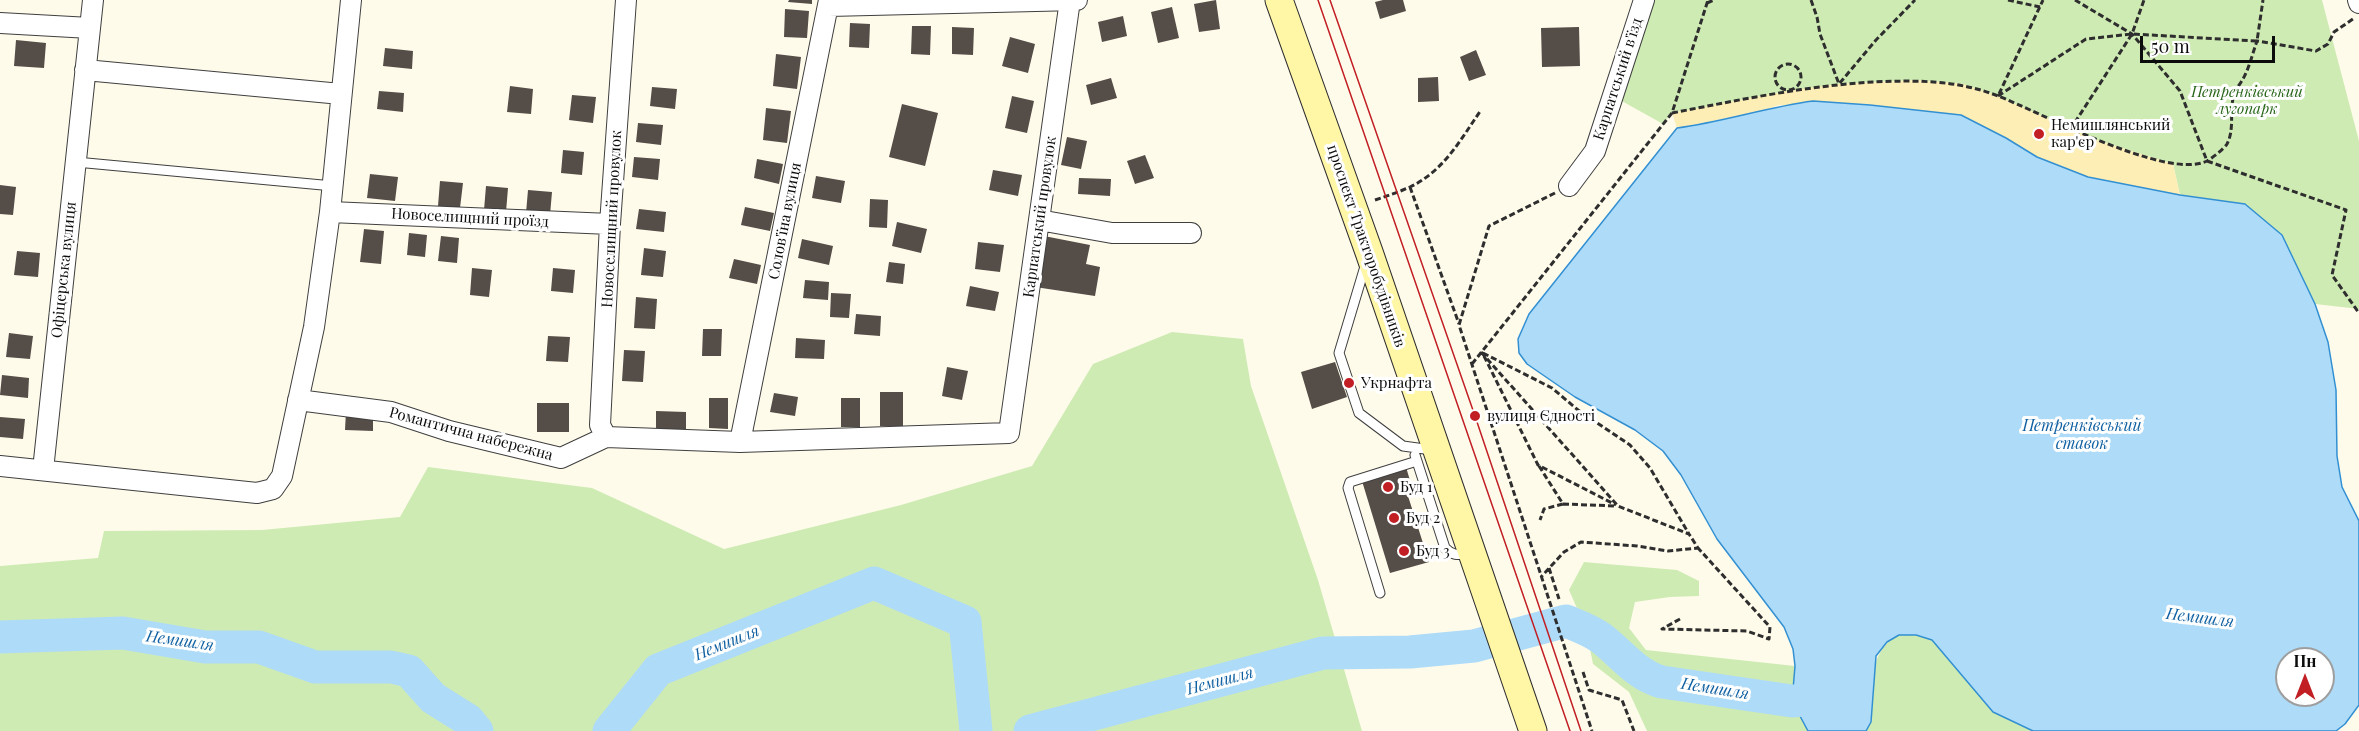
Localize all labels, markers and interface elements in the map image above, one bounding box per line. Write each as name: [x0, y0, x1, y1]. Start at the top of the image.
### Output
street label: Карпатський в'їзд: [1590, 16, 1646, 142]
scale bar: [2143, 24, 2278, 62]
text: 50 m: [2151, 34, 2190, 58]
park label: Петренківський лугопарк: [2191, 83, 2303, 118]
place label: Немишлянський кар'єр: [2051, 116, 2171, 151]
marker: Немишлянський кар'єр: [2032, 127, 2046, 141]
street label: Новоселищний провулок: [598, 130, 626, 308]
street label: Карпатський провулок: [1020, 135, 1060, 299]
street label: проспект Тракторобудівників: [1323, 142, 1409, 350]
street label: Солов'їна вулиця: [765, 161, 805, 281]
street label: Офіцерська вулиця: [48, 201, 80, 339]
street label: Новоселищний проїзд: [391, 205, 549, 231]
place label: Укрнафта: [1361, 374, 1432, 392]
marker: Укрнафта: [1342, 376, 1356, 390]
street label: Романтична набережна: [387, 403, 555, 465]
place label: вулиця Єдності: [1487, 407, 1595, 425]
marker: вулиця Єдності: [1468, 409, 1482, 423]
water label: Петренківський ставок: [2022, 416, 2142, 454]
place label: Буд 1: [1400, 478, 1432, 496]
marker: Буд 1: [1381, 480, 1395, 494]
place label: Буд 2: [1406, 509, 1440, 527]
marker: Буд 2: [1387, 511, 1401, 525]
place label: Буд 3: [1416, 542, 1450, 560]
marker: Буд 3: [1397, 544, 1411, 558]
water label: Немишля: [2165, 604, 2235, 632]
water label: Немишля: [692, 621, 762, 665]
water label: Немишля: [145, 627, 215, 655]
north arrow: [2275, 647, 2335, 707]
text: Пн: [2294, 650, 2317, 671]
water label: Немишля: [1185, 663, 1255, 699]
water label: Немишля: [1680, 674, 1750, 704]

